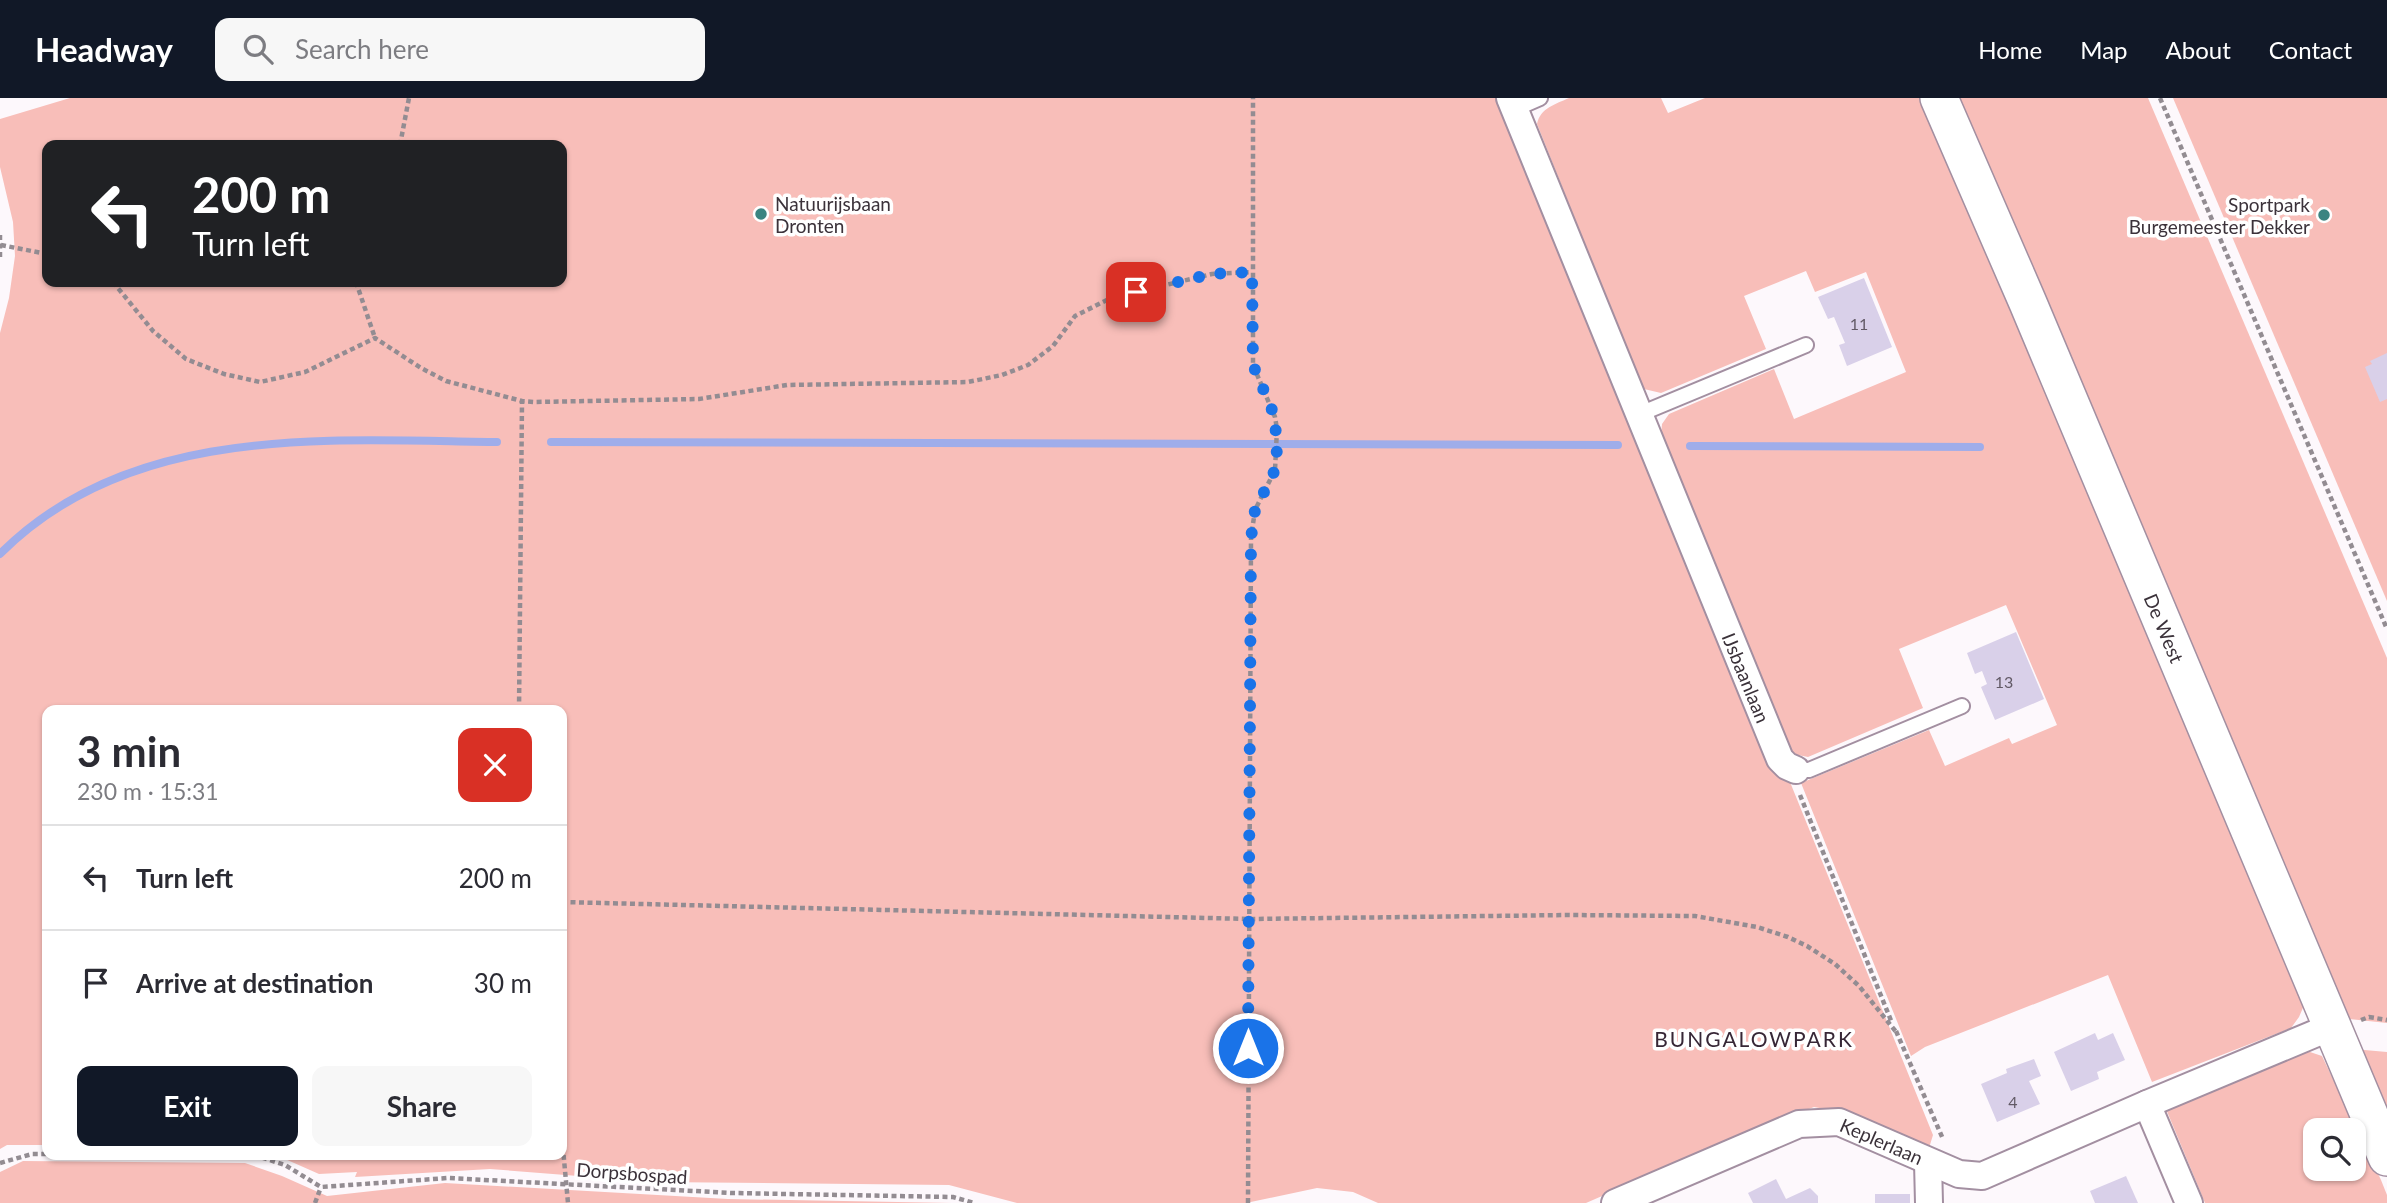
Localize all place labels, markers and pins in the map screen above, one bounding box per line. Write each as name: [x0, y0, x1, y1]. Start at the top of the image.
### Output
place label: Natuurijsbaan Dronten: [775, 192, 891, 237]
place label: Sportpark Burgemeester Dekker: [2129, 193, 2310, 238]
marker: Natuurijsbaan Dronten: [753, 206, 769, 222]
marker: Sportpark Burgemeester Dekker: [2316, 207, 2332, 223]
pin: [1106, 262, 1166, 322]

